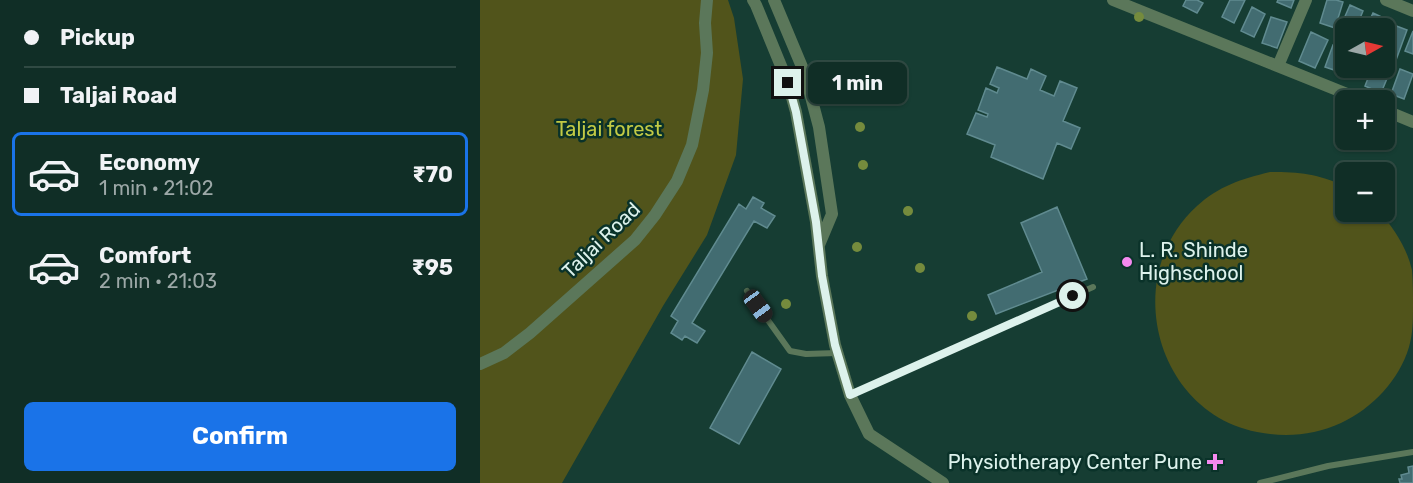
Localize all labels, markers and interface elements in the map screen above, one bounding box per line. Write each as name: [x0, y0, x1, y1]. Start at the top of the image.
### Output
north arrow: [1335, 18, 1395, 78]
map controls: [1335, 18, 1395, 222]
text: Pickup: [60, 24, 135, 51]
callout: 1 min: [809, 62, 908, 104]
route end: [774, 69, 801, 96]
text: 1 min: [832, 71, 883, 95]
text: Taljai Road: [60, 82, 177, 109]
button: +: [1335, 90, 1395, 150]
park label: Taljai forest: [556, 117, 663, 141]
icon: car: [27, 147, 81, 201]
text: Economy: [99, 149, 200, 176]
text: ₹70: [412, 161, 453, 188]
button: −: [1335, 162, 1395, 222]
text: 1 min · 21:02: [99, 176, 213, 200]
street label: Taljai Road: [557, 197, 645, 283]
place label: L. R. Shinde Highschool: [1139, 238, 1248, 285]
icon: car: [27, 240, 81, 294]
text: Comfort: [99, 242, 191, 269]
text: ₹95: [411, 254, 453, 281]
marker: L. R. Shinde Highschool: [1120, 255, 1134, 269]
text: 2 min · 21:03: [99, 269, 217, 293]
route start: [1059, 282, 1086, 309]
car: [740, 286, 776, 326]
button: Confirm: [24, 402, 456, 471]
place label: Physiotherapy Center Pune: [948, 450, 1202, 474]
marker: Physiotherapy Center Pune: [1206, 453, 1224, 471]

